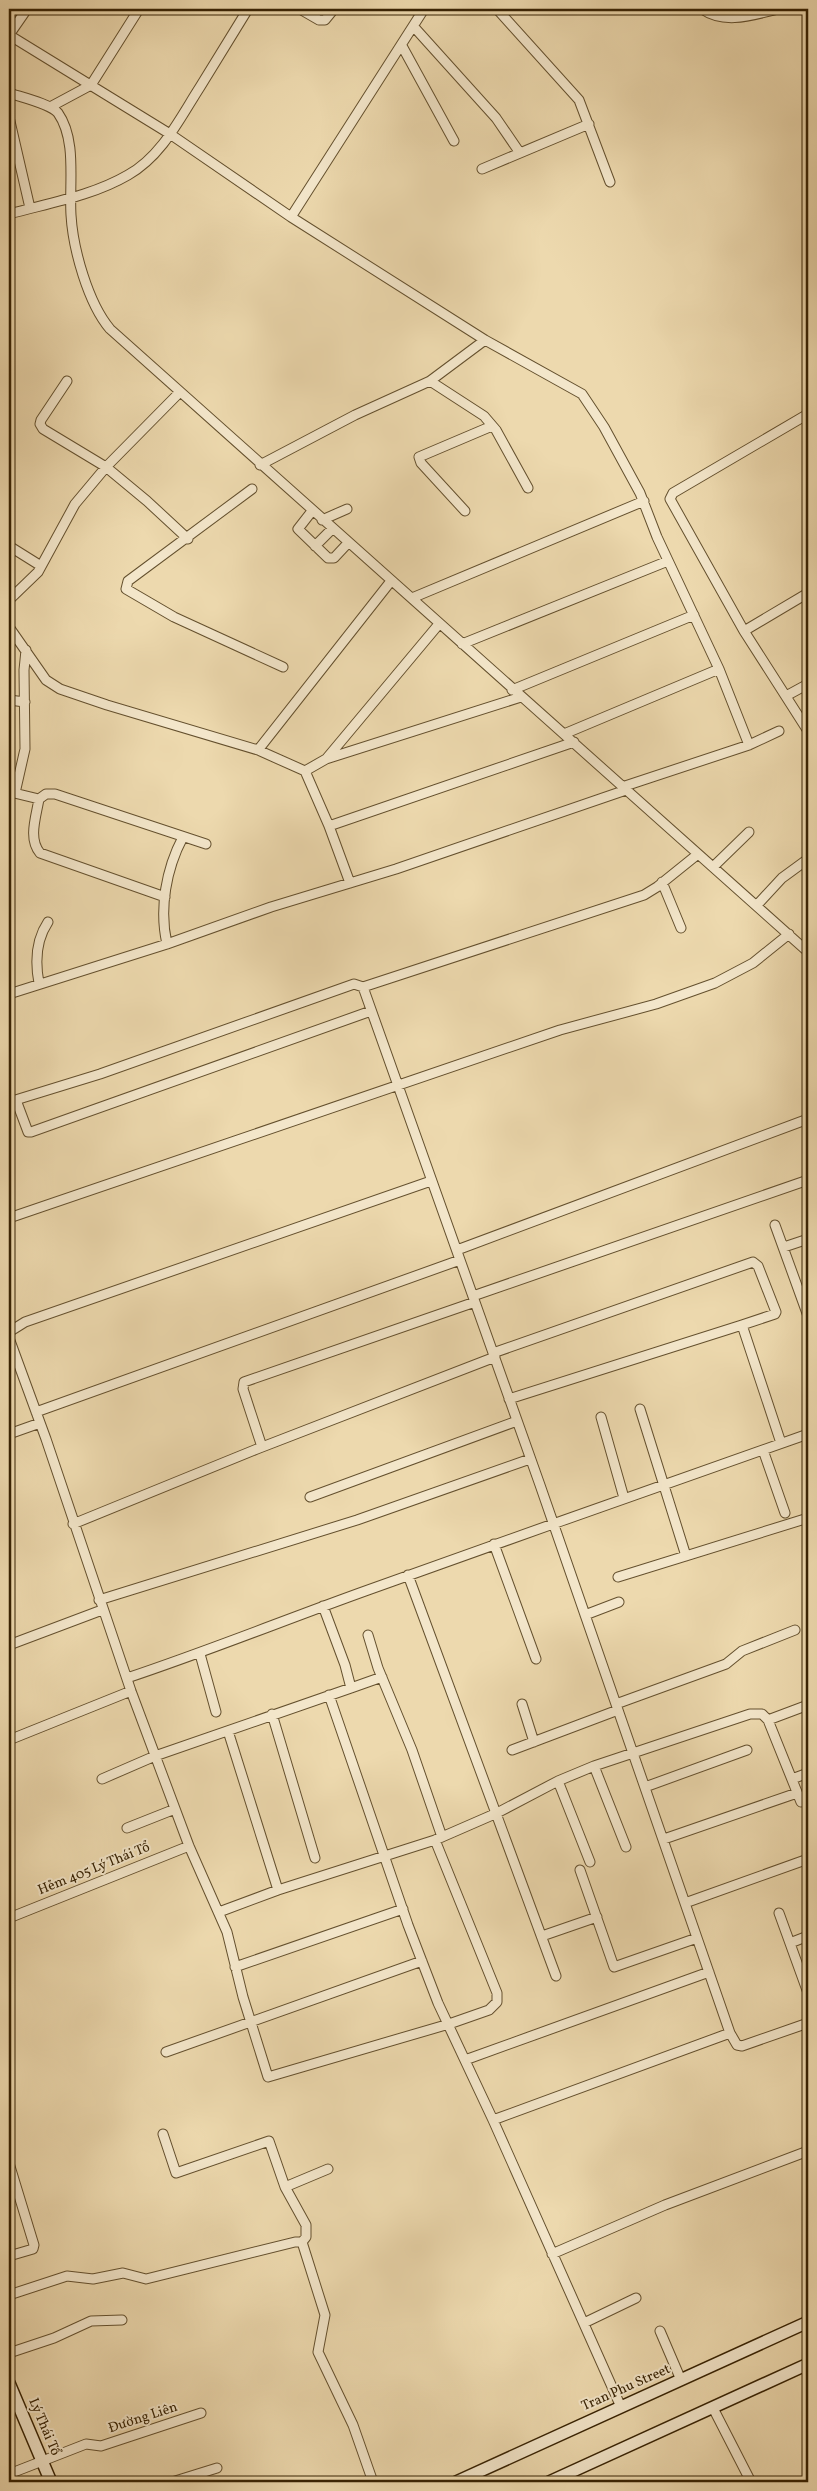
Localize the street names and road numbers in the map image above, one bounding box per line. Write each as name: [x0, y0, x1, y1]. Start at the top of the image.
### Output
street label: Hẻm 405 Lý Thái Tổ: [35, 1838, 153, 1900]
street label: Tran Phu Street: [579, 2360, 674, 2416]
street label: Lý Thái Tổ: [23, 2395, 65, 2459]
street label: Đường Liên: [106, 2398, 180, 2438]

